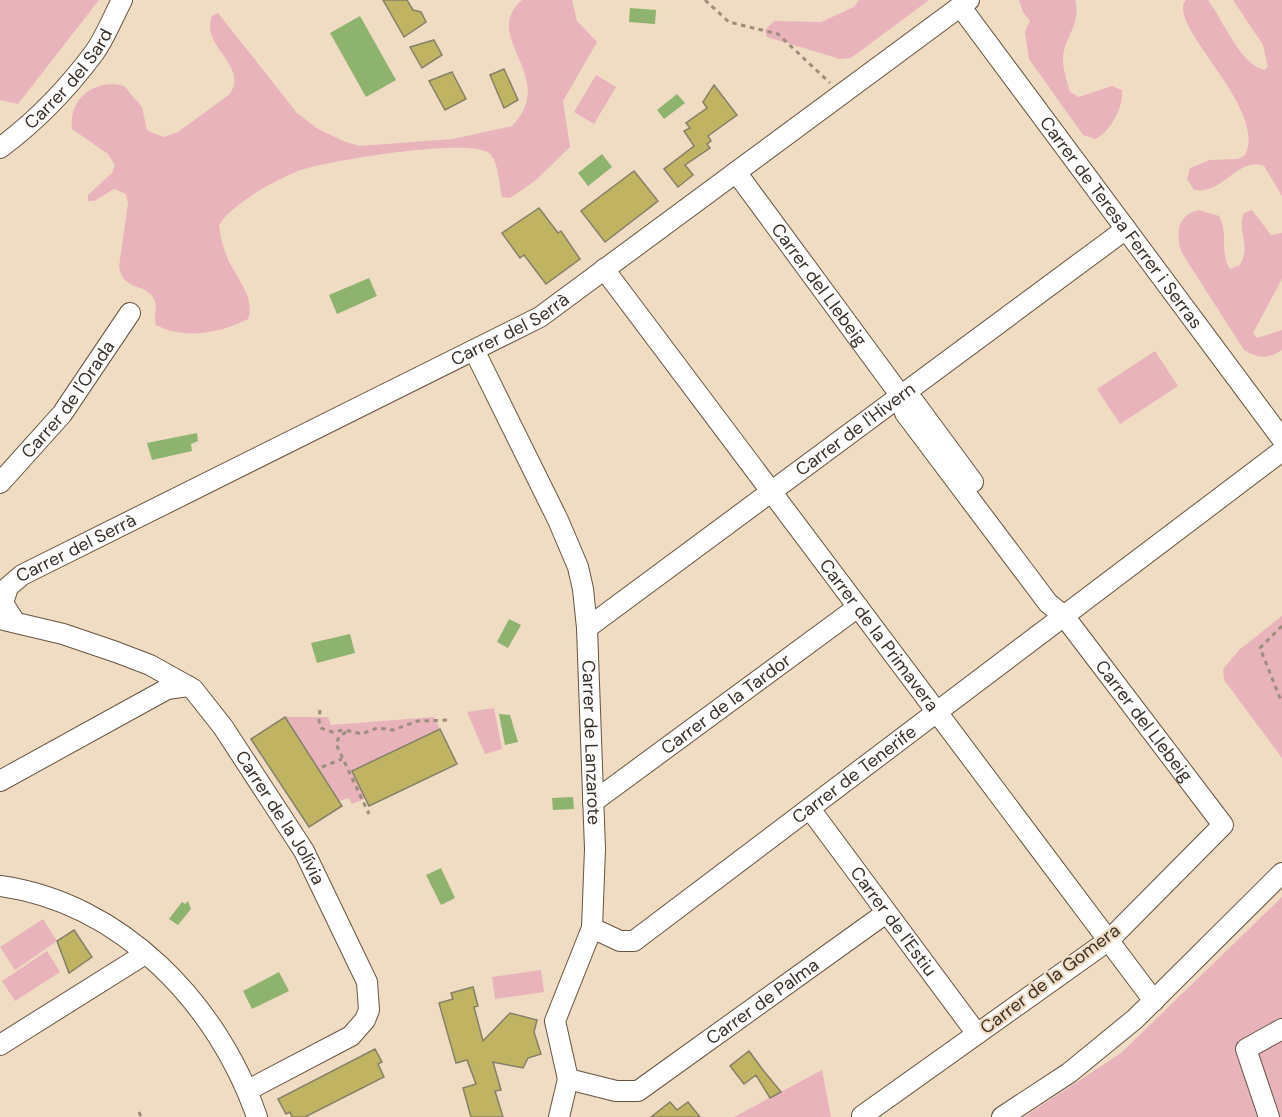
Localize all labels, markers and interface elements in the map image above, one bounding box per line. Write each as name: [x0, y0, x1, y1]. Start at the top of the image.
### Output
street label: Carrer del Sard: [19, 24, 118, 135]
street label: Carrer de Teresa Ferrer i Serras: [1034, 112, 1208, 334]
street label: Carrer del Llebeig: [766, 218, 872, 351]
street label: Carrer del Serrà: [447, 287, 574, 372]
street label: Carrer de l'Orada: [16, 336, 120, 464]
street label: Carrer de l'Hivern: [791, 377, 920, 482]
street label: Carrer del Serrà: [12, 508, 140, 588]
street label: Carrer de la Primavera: [814, 554, 944, 716]
street label: Carrer de la Tardor: [656, 648, 796, 760]
street label: Carrer del Llebeig: [1090, 655, 1198, 787]
street label: Carrer de Lanzarote: [576, 660, 606, 825]
street label: Carrer de Tenerife: [787, 720, 921, 829]
street label: Carrer de la Jolívia: [230, 746, 330, 889]
street label: Carrer de l'Estiu: [845, 862, 942, 981]
street label: Carrer de la Gomera: [975, 918, 1125, 1040]
street label: Carrer de Palma: [701, 953, 824, 1050]

